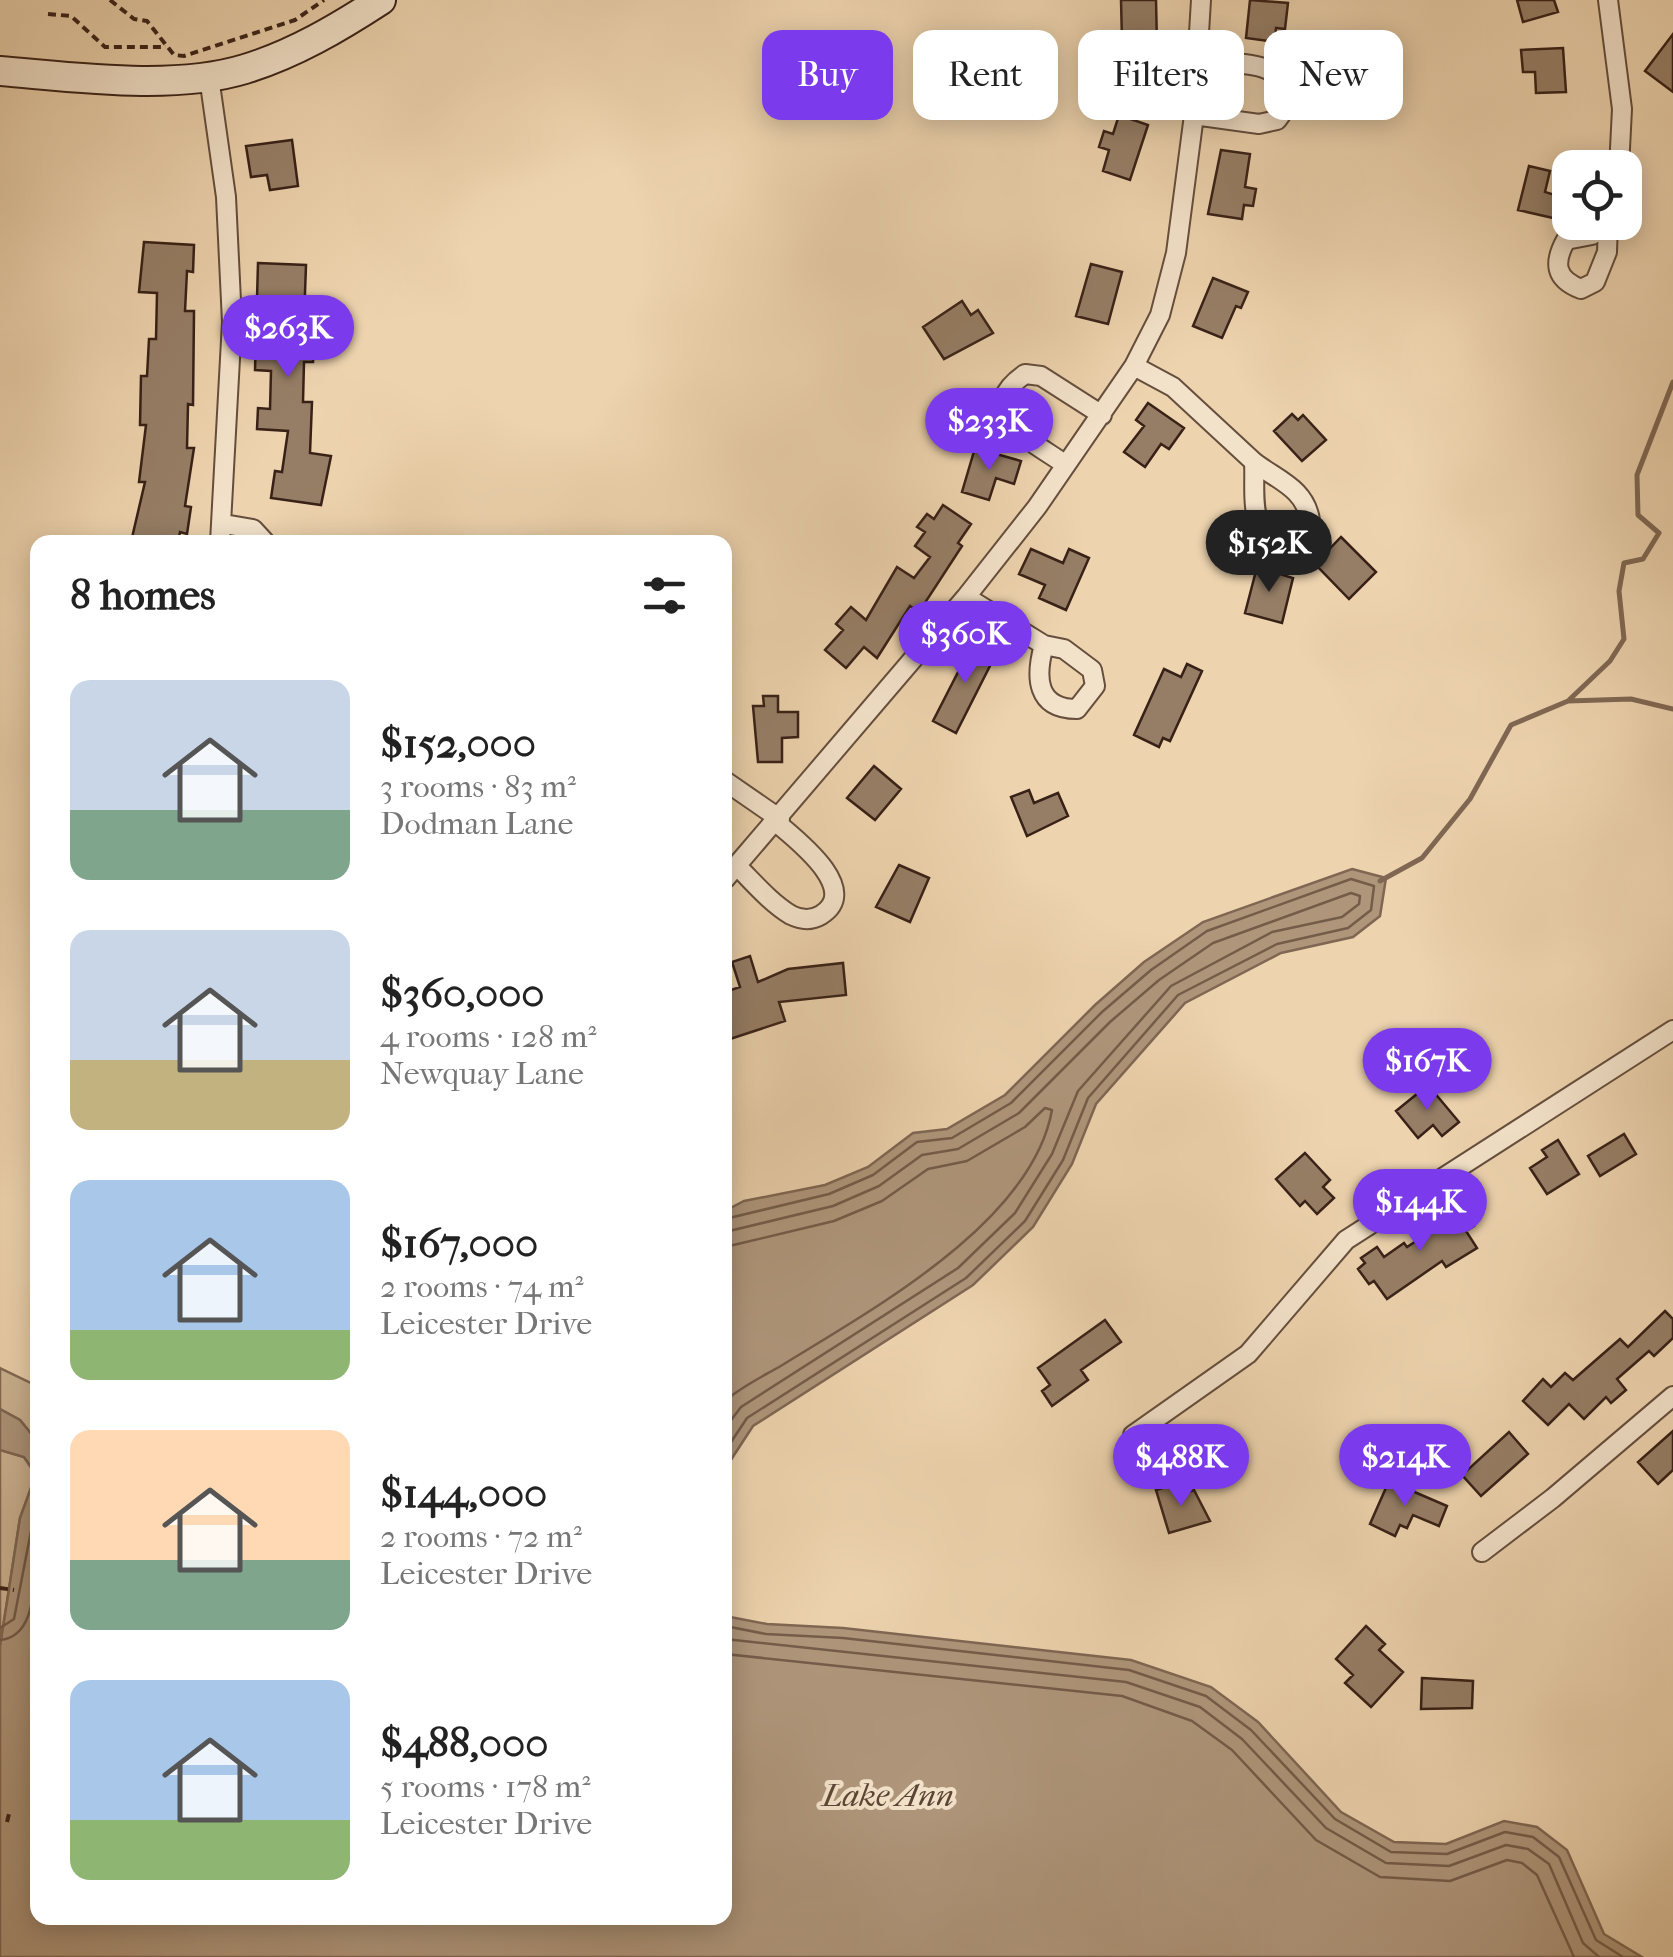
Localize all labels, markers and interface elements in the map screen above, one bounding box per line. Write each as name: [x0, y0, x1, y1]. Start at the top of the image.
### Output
chip: Buy: [762, 30, 893, 120]
chip: Rent: [913, 30, 1058, 120]
chip: Filters: [1078, 30, 1244, 120]
chip: New: [1264, 30, 1403, 120]
map controls: [1552, 150, 1642, 240]
button: locate: [1552, 150, 1642, 240]
pin: $263K: [218, 295, 358, 380]
text: $263K: [244, 309, 332, 346]
pin: $233K: [919, 388, 1059, 473]
text: $233K: [947, 402, 1031, 439]
pin: $152K: [1199, 510, 1339, 595]
text: $152K: [1228, 524, 1310, 561]
icon: filters: [637, 568, 692, 623]
text: 8 homes: [70, 571, 216, 620]
pin: $360K: [895, 601, 1035, 686]
text: $360K: [921, 615, 1009, 652]
text: $152,000: [380, 719, 536, 768]
icon: home: [150, 720, 270, 840]
text: 3 rooms · 83 m²: [380, 768, 576, 805]
text: Dodman Lane: [380, 805, 573, 842]
text: $360,000: [380, 969, 544, 1018]
icon: home: [150, 970, 270, 1090]
text: 4 rooms · 128 m²: [380, 1018, 597, 1055]
pin: $167K: [1357, 1028, 1497, 1113]
text: $167K: [1385, 1042, 1469, 1079]
text: Newquay Lane: [380, 1055, 584, 1092]
pin: $144K: [1350, 1169, 1490, 1254]
text: $144K: [1375, 1183, 1465, 1220]
text: $167,000: [380, 1219, 538, 1268]
icon: home: [150, 1220, 270, 1340]
text: 2 rooms · 74 m²: [380, 1268, 584, 1305]
text: Leicester Drive: [380, 1305, 592, 1342]
pin: $488K: [1111, 1424, 1251, 1509]
pin: $214K: [1335, 1424, 1475, 1509]
text: $488K: [1135, 1438, 1227, 1475]
text: $214K: [1361, 1438, 1449, 1475]
text: $144,000: [380, 1469, 547, 1518]
icon: home: [150, 1470, 270, 1590]
text: 2 rooms · 72 m²: [380, 1518, 582, 1555]
text: Leicester Drive: [380, 1555, 592, 1592]
text: $488,000: [380, 1719, 548, 1768]
icon: home: [150, 1720, 270, 1840]
text: 5 rooms · 178 m²: [380, 1768, 590, 1805]
water label: Lake Ann: [820, 1777, 954, 1814]
text: Leicester Drive: [380, 1805, 592, 1842]

